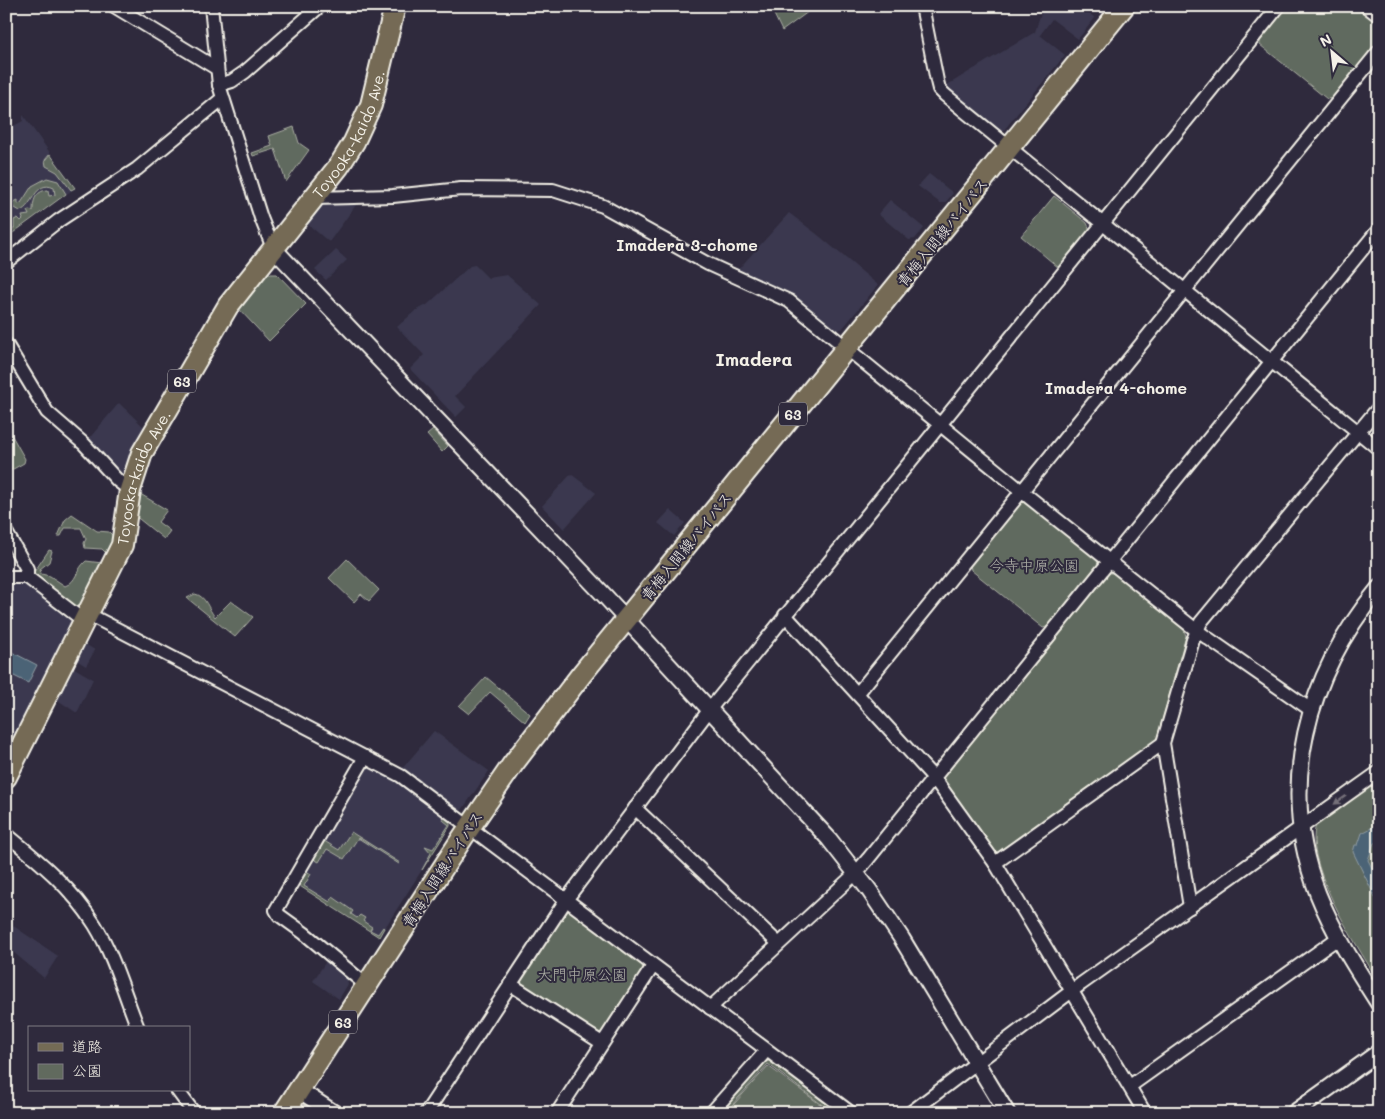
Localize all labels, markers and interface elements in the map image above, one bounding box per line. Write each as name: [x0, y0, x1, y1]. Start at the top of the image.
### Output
north arrow: [1308, 28, 1358, 78]
text: N: [1317, 29, 1335, 51]
street label: Toyooka-kaido Ave.: [308, 68, 389, 202]
street label: 青梅入間線バイパス: [892, 173, 992, 291]
district label: Imadera 3-chome: [616, 234, 758, 255]
district label: Imadera: [715, 347, 793, 371]
road number: 63: [168, 370, 196, 392]
district label: Imadera 4-chome: [1045, 377, 1187, 398]
road number: 63: [779, 402, 807, 426]
street label: Toyooka-kaido Ave.: [112, 406, 175, 546]
street label: 青梅入間線バイパス: [636, 487, 736, 605]
park label: 今寺中原公園: [989, 555, 1079, 575]
one-way arrow: [1333, 795, 1347, 805]
street label: 青梅入間線バイパス: [397, 807, 487, 931]
park label: 大門中原公園: [537, 964, 627, 984]
road number: 63: [329, 1010, 357, 1034]
legend: [28, 1026, 190, 1092]
text: 道路: [72, 1036, 102, 1056]
text: 公園: [72, 1060, 102, 1080]

